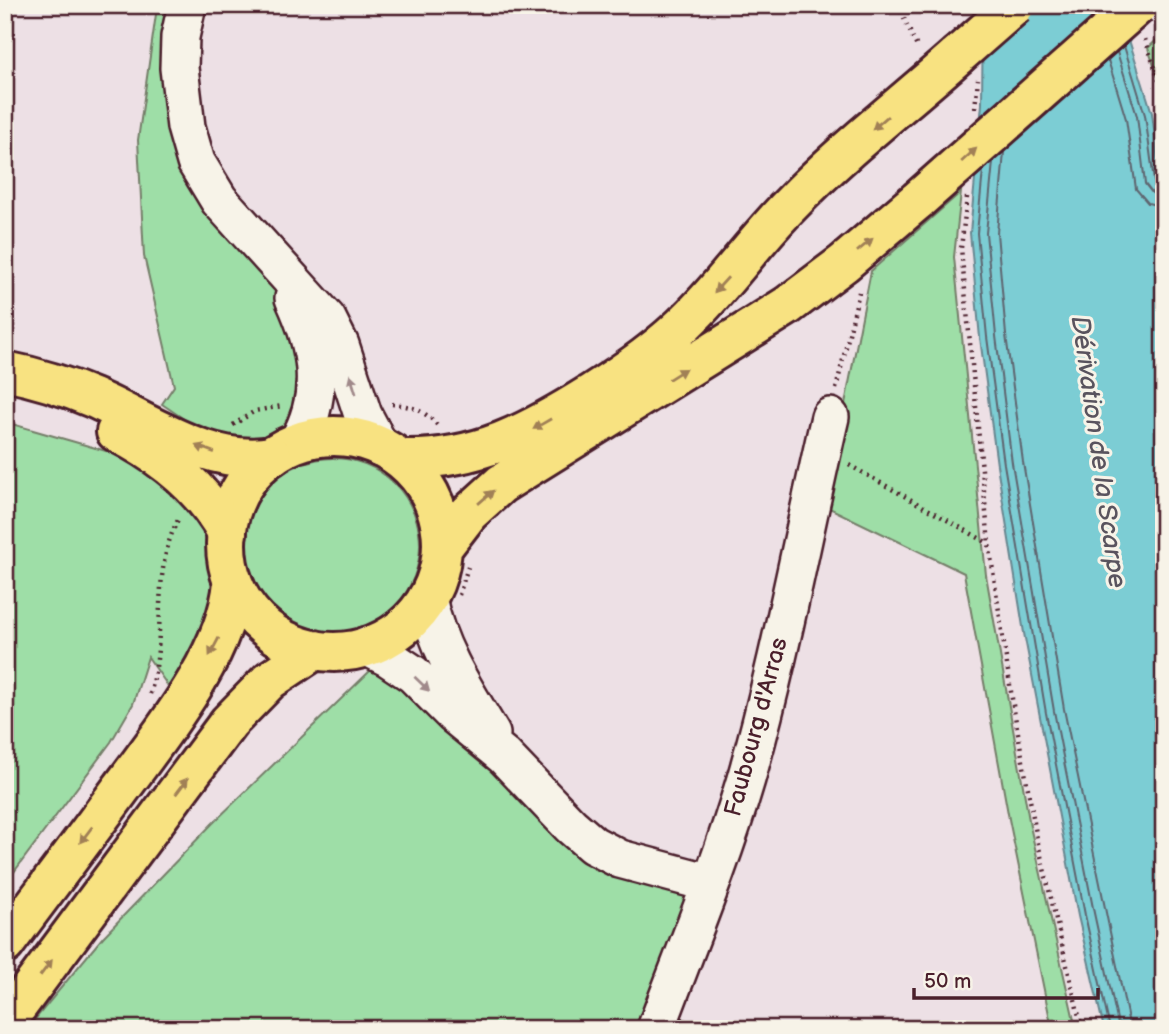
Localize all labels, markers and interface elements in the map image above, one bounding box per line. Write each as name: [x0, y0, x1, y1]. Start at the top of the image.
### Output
one-way arrow: [872, 115, 889, 130]
one-way arrow: [960, 147, 978, 163]
one-way arrow: [855, 238, 873, 253]
one-way arrow: [713, 276, 729, 294]
water label: Dérivation de la Scarpe: [1064, 314, 1132, 590]
one-way arrow: [668, 368, 687, 381]
one-way arrow: [347, 374, 357, 395]
one-way arrow: [533, 418, 552, 430]
one-way arrow: [194, 443, 215, 454]
one-way arrow: [477, 489, 494, 505]
street label: Faubourg d'Arras: [718, 634, 794, 820]
one-way arrow: [208, 637, 220, 657]
one-way arrow: [413, 675, 430, 691]
one-way arrow: [175, 777, 189, 795]
one-way arrow: [80, 826, 94, 844]
scale bar: [914, 957, 1097, 1001]
one-way arrow: [39, 960, 54, 978]
text: 50 m: [924, 969, 971, 994]

